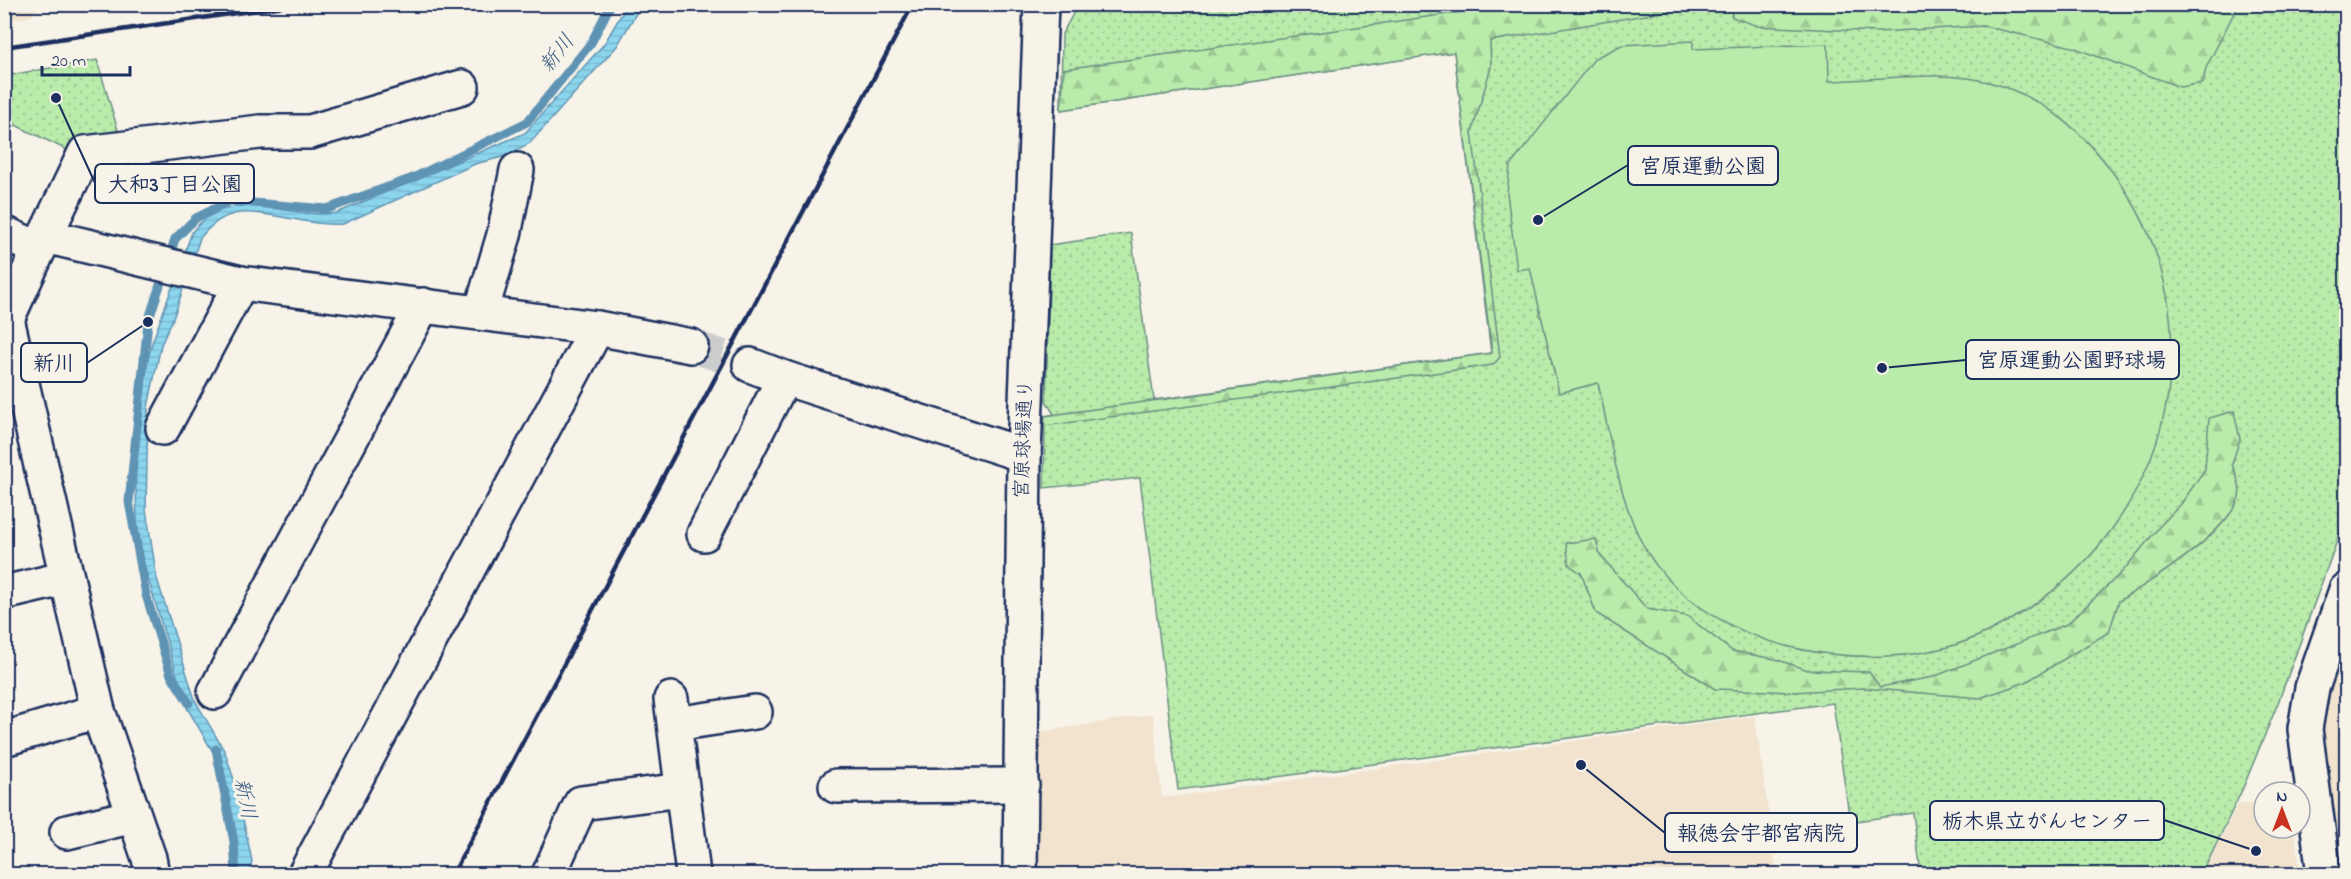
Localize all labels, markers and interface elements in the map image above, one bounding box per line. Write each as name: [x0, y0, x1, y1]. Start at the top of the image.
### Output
water label: 新川: [533, 28, 583, 80]
scale bar: [42, 39, 130, 77]
text: 20 m: [51, 49, 86, 75]
callout: 宮原運動公園: [1628, 146, 1778, 185]
text: 宮原運動公園: [1640, 153, 1766, 183]
callout: 大和3丁目公園: [95, 164, 254, 203]
text: 大和3丁目公園: [108, 171, 242, 201]
callout: 宮原運動公園野球場: [1966, 340, 2179, 379]
callout: 新川: [21, 343, 87, 382]
text: 宮原運動公園野球場: [1978, 347, 2167, 377]
text: 新川: [33, 350, 75, 380]
street label: 宮原球場通り: [1008, 379, 1042, 499]
water label: 新川: [225, 776, 263, 822]
north arrow: [2252, 780, 2312, 840]
text: N: [2277, 785, 2288, 809]
callout: 栃木県立がんセンター: [1930, 801, 2164, 840]
text: 栃木県立がんセンター: [1942, 808, 2152, 838]
callout: 報徳会宇都宮病院: [1665, 813, 1857, 852]
text: 報徳会宇都宮病院: [1677, 820, 1845, 850]

